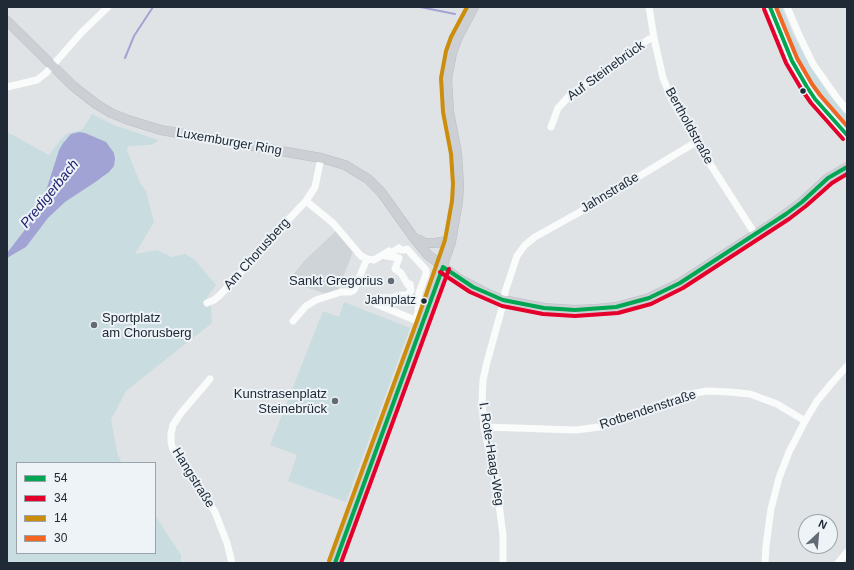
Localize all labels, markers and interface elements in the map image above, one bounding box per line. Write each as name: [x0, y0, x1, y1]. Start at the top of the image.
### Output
street label: Auf Steinebrück: [564, 38, 648, 104]
street label: Bertholdstraße: [662, 85, 716, 167]
unlabelled marker: [798, 86, 808, 96]
street label: Luxemburger Ring: [175, 125, 283, 159]
water label: Predigerbach: [17, 156, 83, 232]
street label: Jahnstraße: [578, 170, 642, 216]
street label: Am Chorusberg: [221, 215, 293, 293]
place label: Sankt Gregorius: [289, 273, 383, 289]
marker: Sankt Gregorius: [386, 276, 396, 286]
place label: Jahnplatz: [365, 294, 416, 308]
marker: Jahnplatz: [419, 296, 429, 306]
place label: Sportplatz am Chorusberg: [102, 310, 192, 341]
marker: Sportplatz am Chorusberg: [89, 320, 99, 330]
place label: Kunstrasenplatz Steinebrück: [234, 386, 327, 417]
street label: Rotbendenstraße: [598, 387, 698, 433]
marker: Kunstrasenplatz Steinebrück: [330, 396, 340, 406]
street label: I. Rote-Haag-Weg: [475, 401, 507, 507]
street label: Hangstraße: [168, 445, 218, 511]
legend: [16, 462, 156, 554]
text: 54: [54, 471, 67, 485]
text: 34: [54, 491, 67, 505]
text: 14: [54, 511, 67, 525]
north arrow: [798, 514, 838, 554]
text: N: [817, 517, 829, 531]
text: 30: [54, 531, 67, 545]

